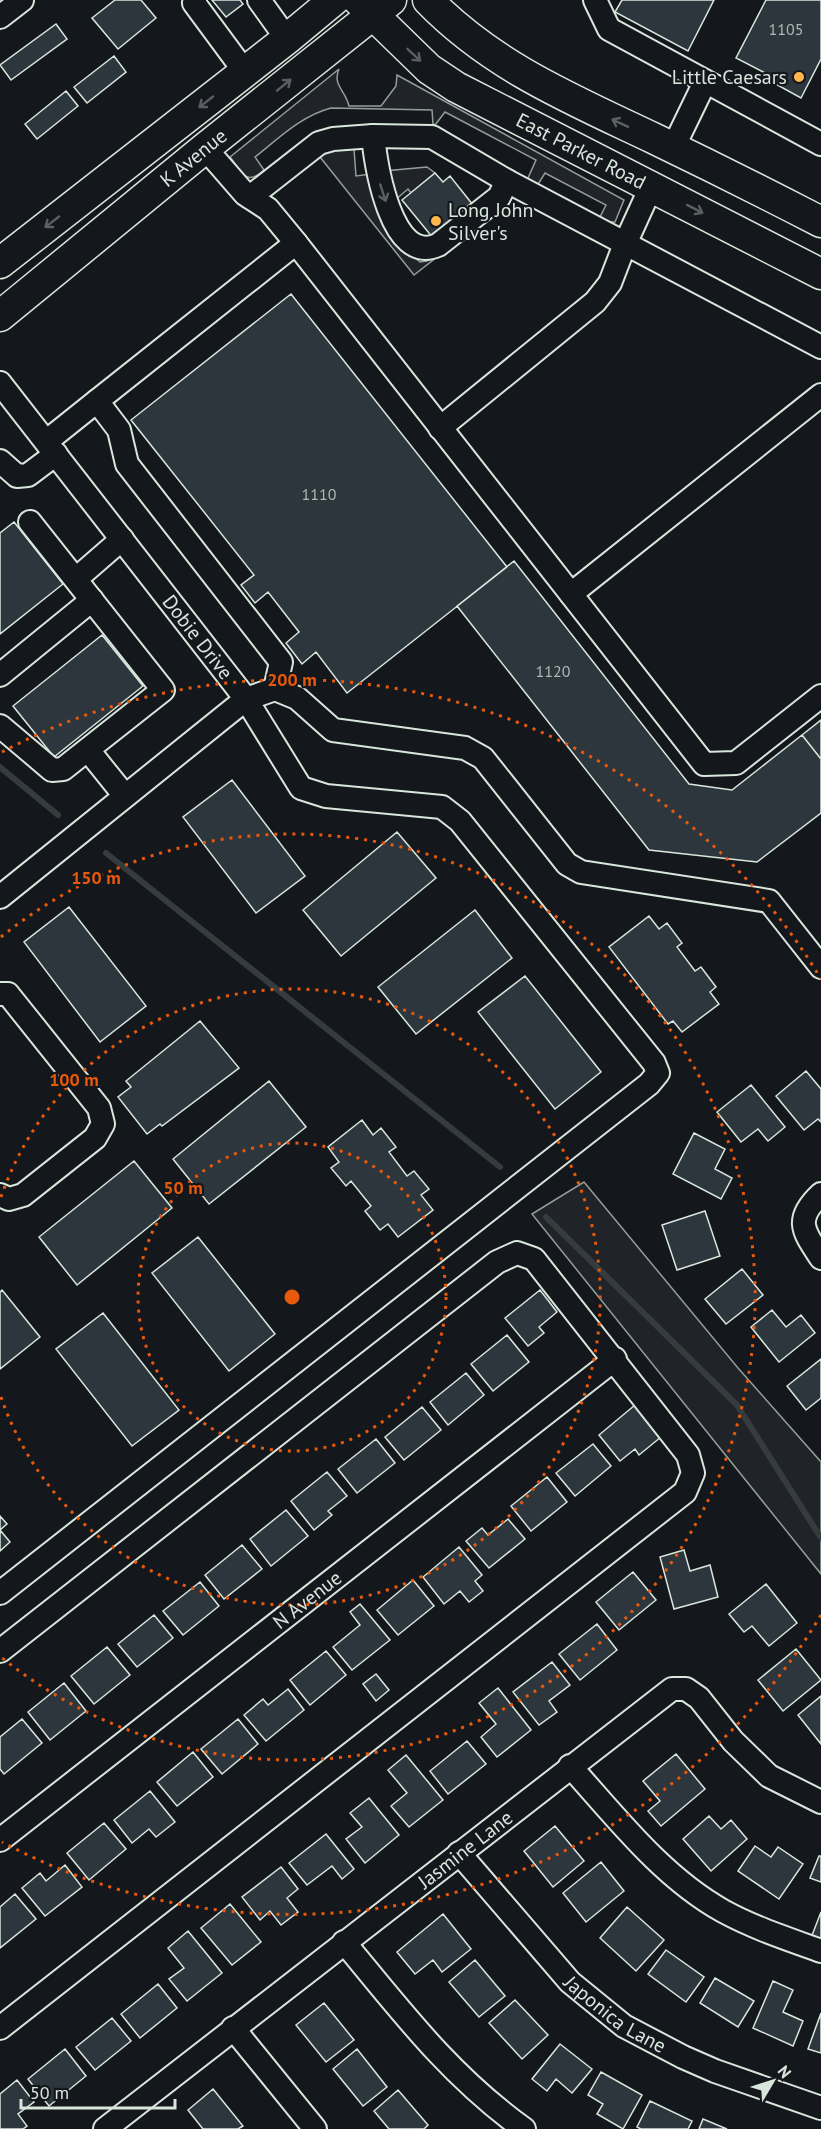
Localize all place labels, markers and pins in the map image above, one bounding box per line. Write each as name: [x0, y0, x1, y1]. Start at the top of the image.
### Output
place label: Little Caesars: [672, 64, 787, 90]
marker: Little Caesars: [792, 70, 806, 84]
place label: Long John Silver's: [448, 197, 533, 246]
marker: Long John Silver's: [429, 214, 443, 228]
centre of rings: [282, 1287, 302, 1307]

